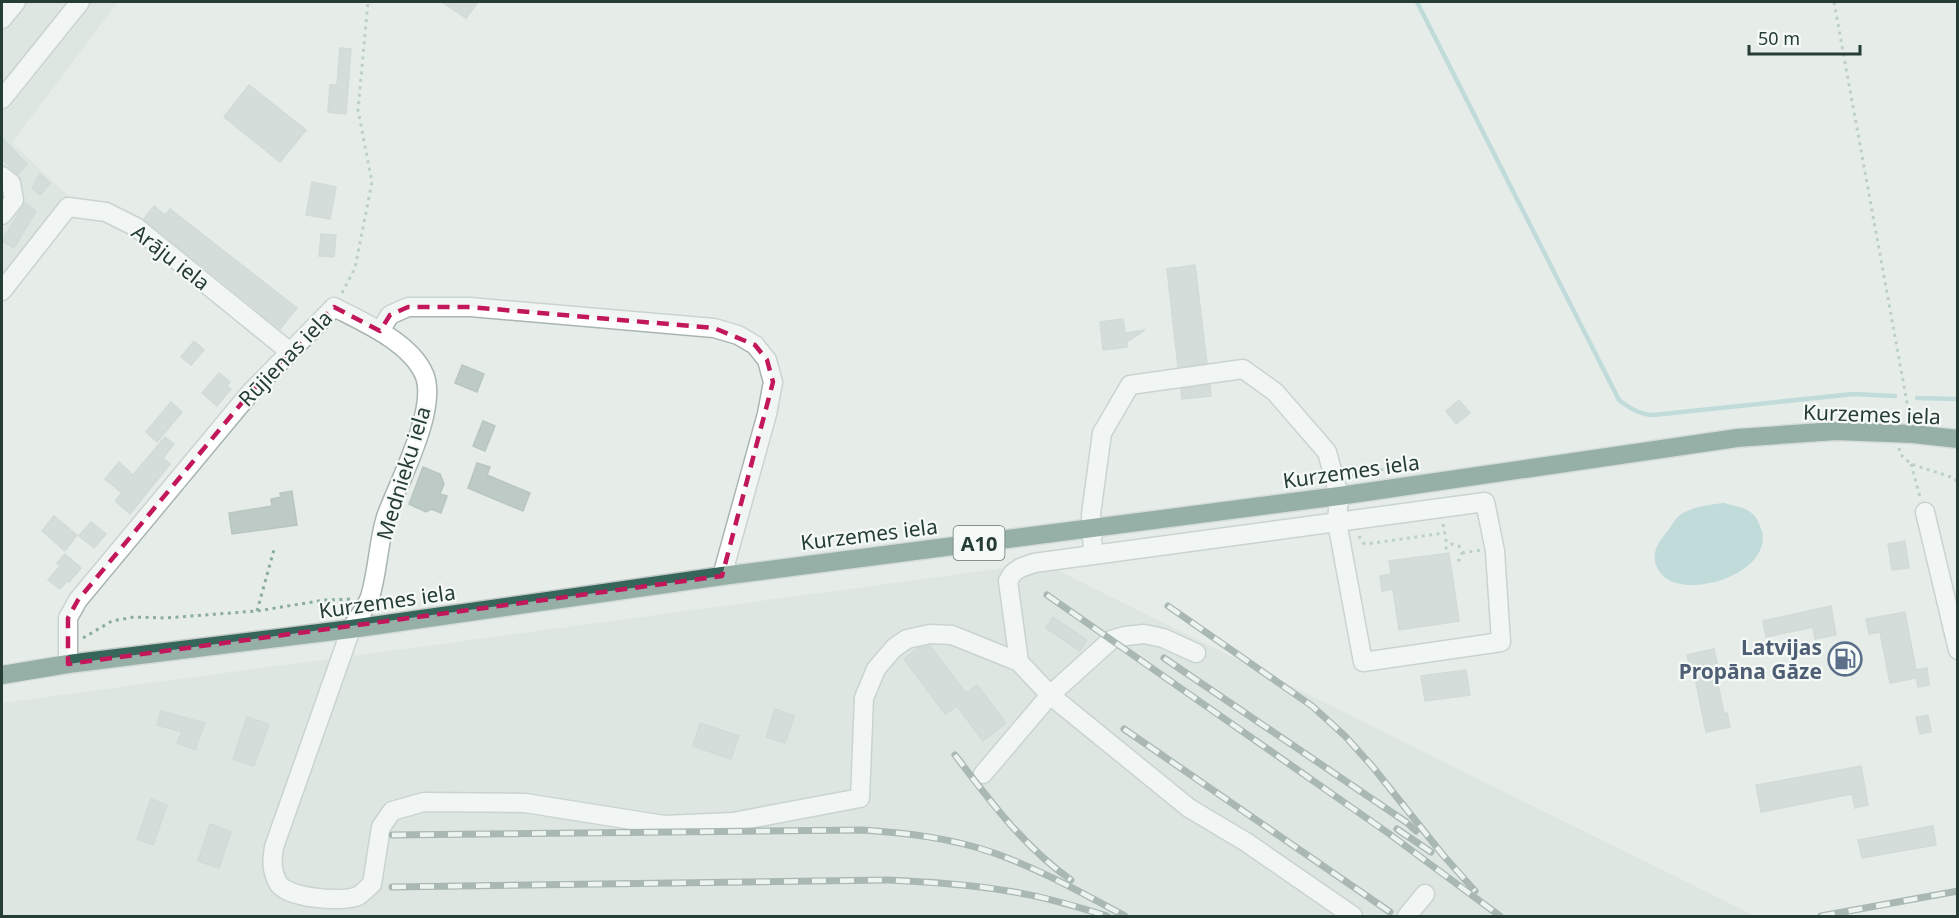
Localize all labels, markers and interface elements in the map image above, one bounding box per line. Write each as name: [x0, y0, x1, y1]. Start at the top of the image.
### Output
scale bar: [1749, 18, 1860, 56]
text: 50 m: [1758, 26, 1800, 50]
street label: Arāju iela: [126, 218, 216, 296]
street label: Rūjienas iela: [232, 304, 338, 412]
street label: Kurzemes iela: [1803, 398, 1941, 430]
street label: Mednieku iela: [369, 403, 437, 543]
street label: Kurzemes iela: [1281, 448, 1421, 494]
street label: Kurzemes iela: [799, 512, 939, 556]
road number: A10: [954, 526, 1004, 560]
street label: Kurzemes iela: [317, 578, 457, 624]
place label: Latvijas Propāna Gāze: [1679, 633, 1822, 685]
fuel station icon: Latvijas Propāna Gāze: [1827, 641, 1863, 677]

